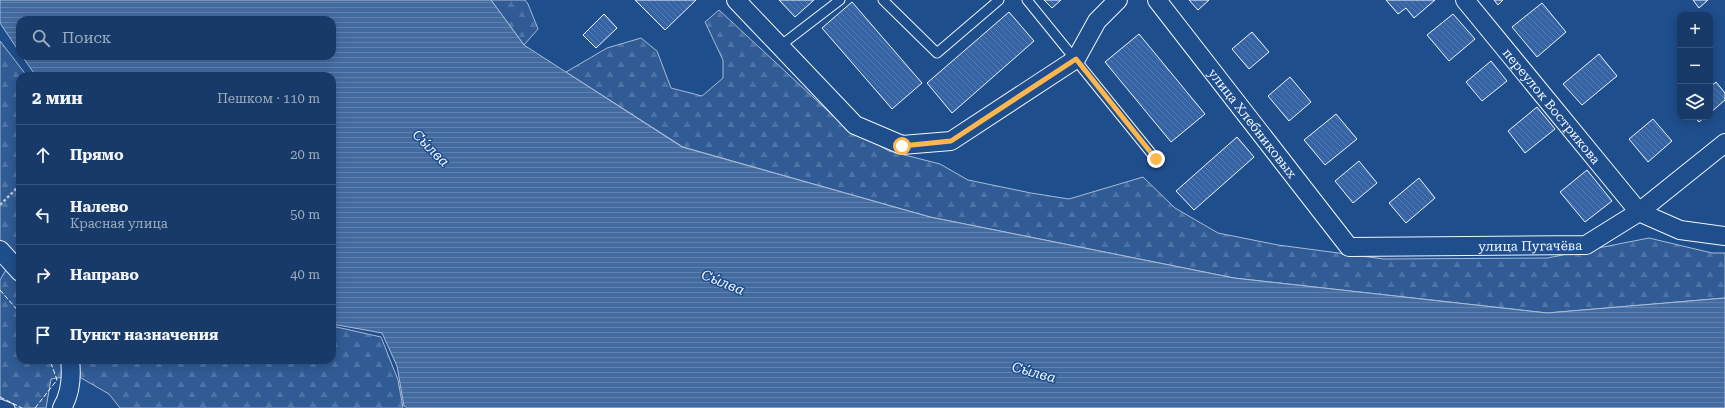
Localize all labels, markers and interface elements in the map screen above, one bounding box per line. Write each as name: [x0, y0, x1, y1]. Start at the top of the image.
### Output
map controls: [1677, 12, 1713, 120]
button: +: [1677, 12, 1713, 48]
search box: [16, 16, 336, 60]
icon: search: [30, 27, 52, 49]
text: Поиск: [62, 29, 111, 47]
street label: переулок Вострикова: [1500, 45, 1604, 167]
button: −: [1677, 48, 1713, 84]
street label: улица Хлебниковых: [1205, 65, 1300, 181]
button: layers: [1677, 84, 1713, 120]
text: 2 мин: [32, 88, 83, 108]
text: Пешком · 110 m: [217, 91, 320, 106]
water label: Сы́лва: [409, 126, 453, 170]
route start: [893, 137, 911, 155]
icon: ahead: [32, 144, 54, 166]
text: Прямо: [70, 146, 124, 164]
text: 20 m: [290, 147, 320, 162]
route end: [1147, 150, 1165, 168]
text: Налево: [70, 198, 129, 216]
icon: left: [32, 204, 54, 226]
text: 50 m: [290, 207, 320, 222]
text: Красная улица: [70, 216, 168, 231]
street label: улица Пугачёва: [1478, 238, 1582, 253]
icon: right: [32, 264, 54, 286]
text: Направо: [70, 266, 139, 284]
water label: Сы́лва: [699, 266, 747, 298]
text: 40 m: [290, 267, 320, 282]
icon: arrive: [32, 324, 54, 346]
text: Пункт назначения: [70, 326, 218, 344]
water label: Сы́лва: [1010, 358, 1058, 386]

